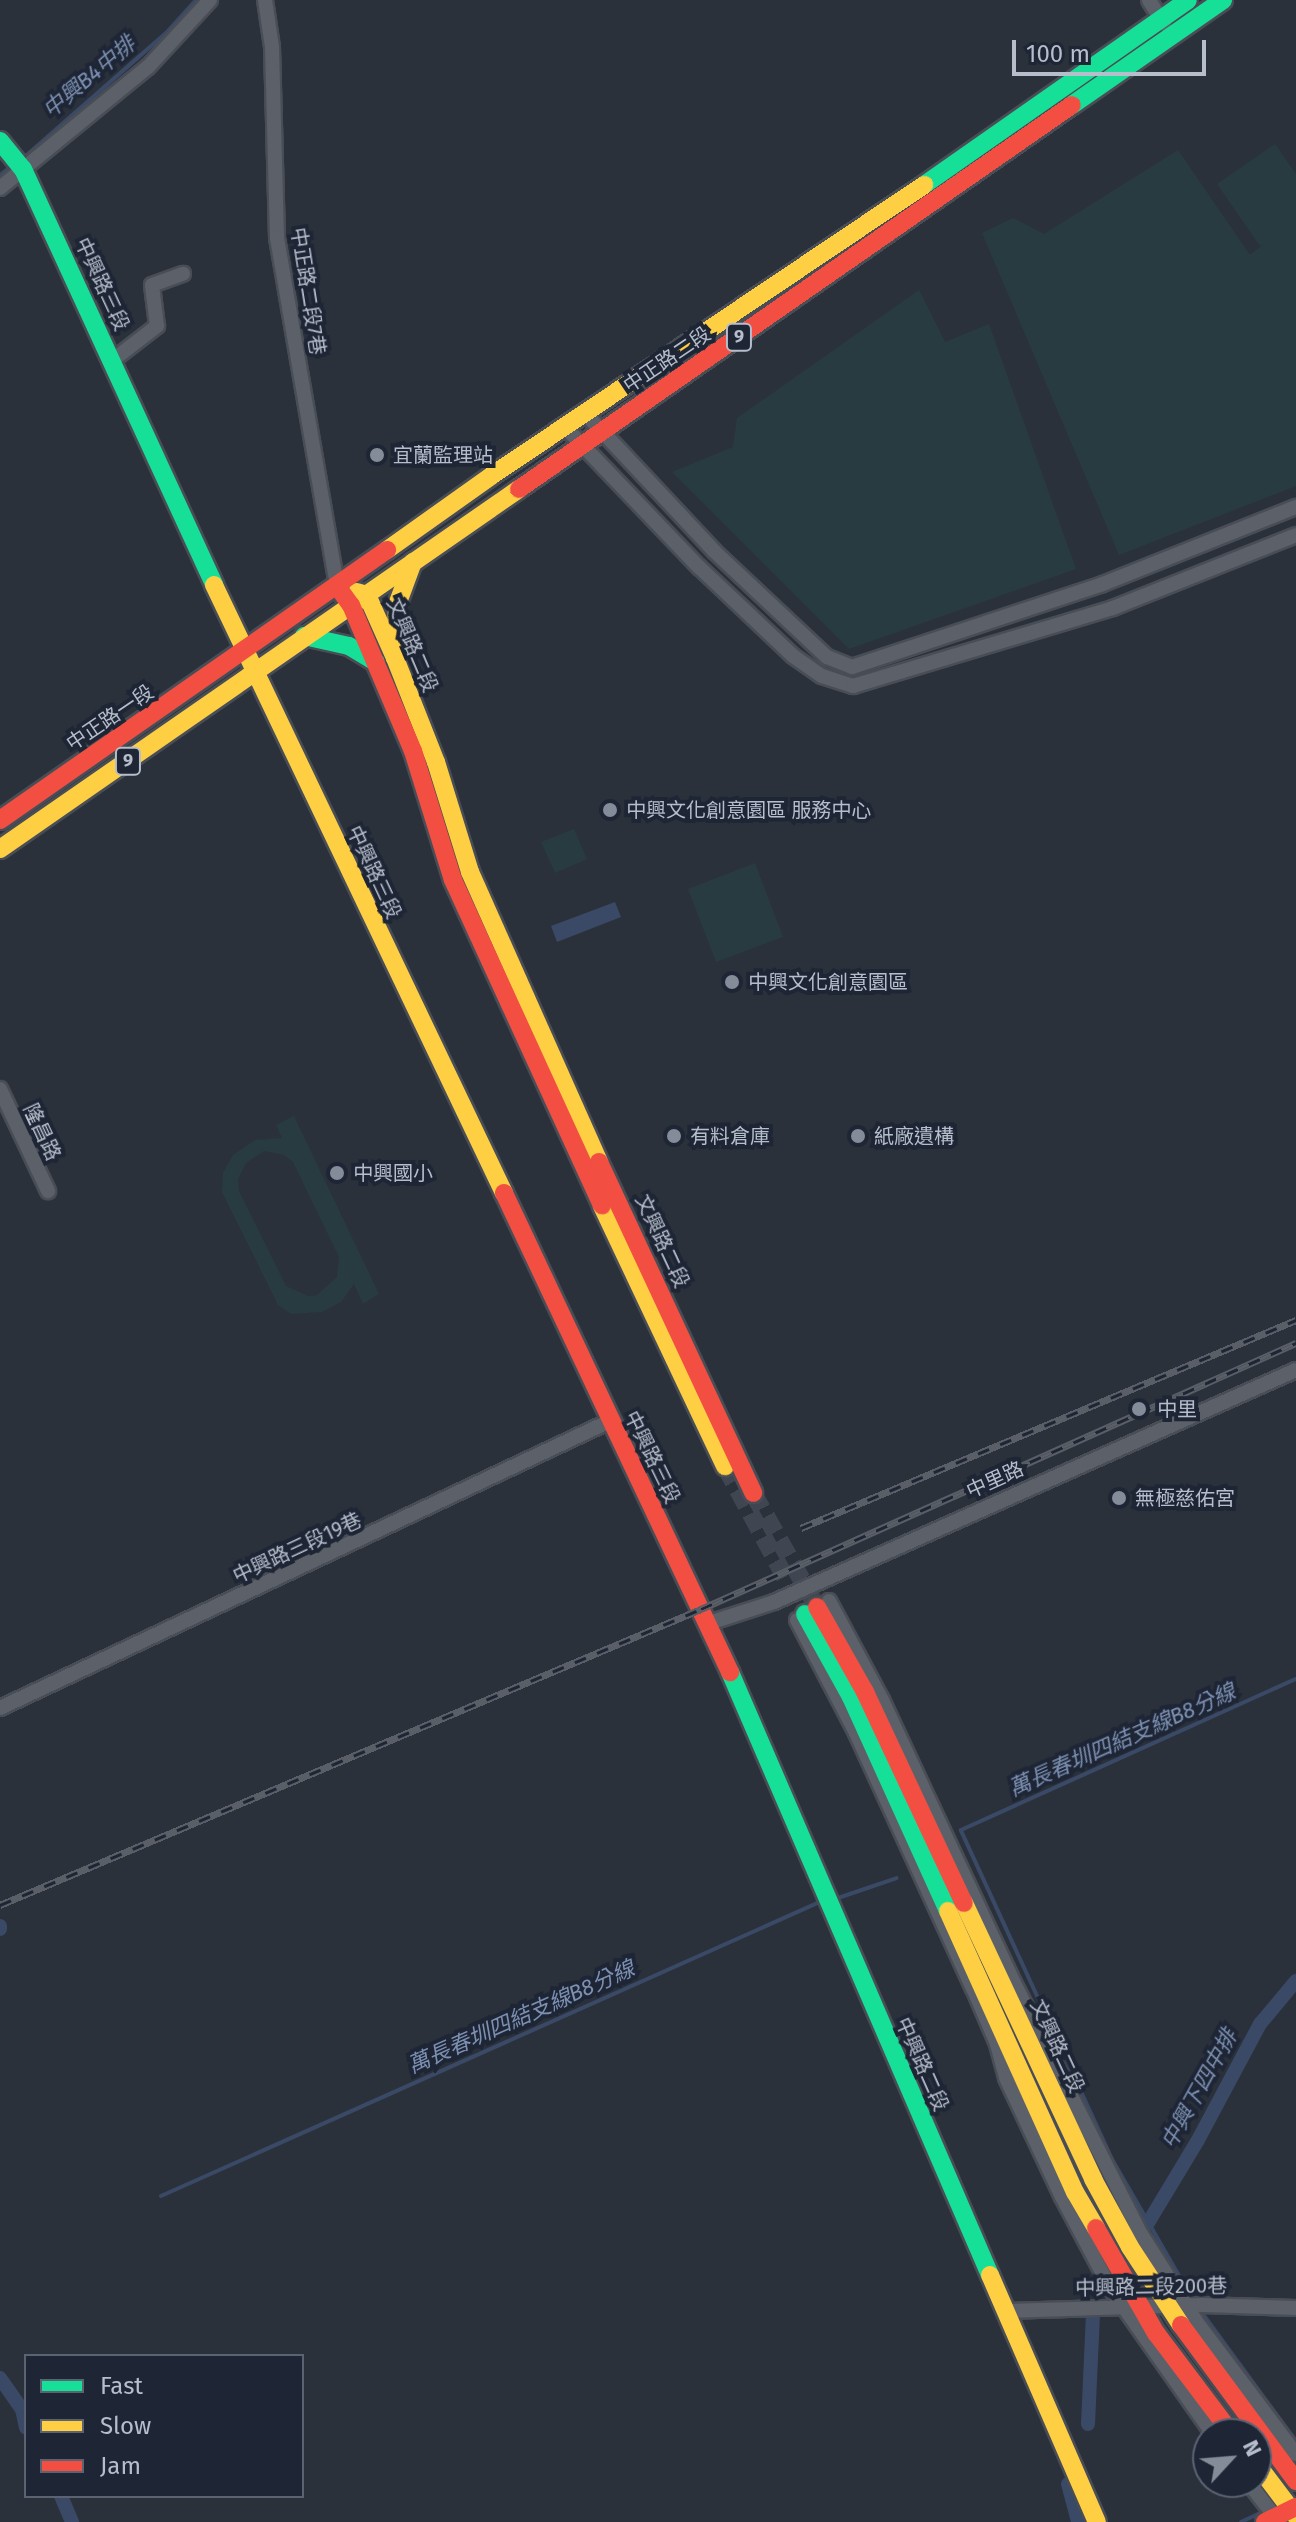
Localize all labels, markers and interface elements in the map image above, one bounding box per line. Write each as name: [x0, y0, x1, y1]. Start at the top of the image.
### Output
scale bar: [1016, 24, 1210, 74]
water label: 中興B4中排: [37, 31, 141, 123]
text: 100 m: [1026, 40, 1090, 68]
street label: 中正路二段7巷: [286, 225, 330, 357]
street label: 中興路三段: [70, 234, 134, 334]
street label: 中正路二段: [619, 322, 715, 398]
road number: 9: [725, 323, 753, 351]
place label: 宜蘭監理站: [393, 443, 493, 467]
marker: 宜蘭監理站: [368, 446, 386, 464]
street label: 文興路二段: [381, 594, 443, 696]
street label: 中正路一段: [62, 680, 158, 756]
road number: 9: [114, 747, 142, 775]
place label: 中興文化創意園區 服務中心: [626, 798, 871, 822]
marker: 中興文化創意園區 服務中心: [601, 801, 619, 819]
street label: 中興路三段: [342, 822, 406, 922]
place label: 中興文化創意園區: [748, 970, 908, 994]
marker: 中興文化創意園區: [723, 973, 741, 991]
street label: 隆昌路: [18, 1100, 66, 1164]
place label: 有料倉庫: [690, 1124, 770, 1148]
place label: 紙廠遺構: [874, 1124, 954, 1148]
marker: 有料倉庫: [665, 1127, 683, 1145]
marker: 紙廠遺構: [849, 1127, 867, 1145]
place label: 中興國小: [353, 1161, 433, 1185]
marker: 中興國小: [328, 1164, 346, 1182]
street label: 文興路二段: [630, 1191, 694, 1291]
place label: 中里: [1157, 1397, 1197, 1421]
marker: 中里: [1128, 1398, 1150, 1420]
street label: 中興路三段: [619, 1407, 685, 1507]
street label: 中里路: [963, 1457, 1027, 1503]
place label: 無極慈佑宮: [1135, 1486, 1235, 1510]
marker: 無極慈佑宮: [1110, 1489, 1128, 1507]
street label: 中興路三段19巷: [229, 1508, 365, 1588]
water label: 萬長春圳四結支線B8分線: [1005, 1678, 1239, 1802]
water label: 萬長春圳四結支線B8分線: [404, 1955, 638, 2079]
street label: 文興路二段: [1025, 1996, 1089, 2096]
street label: 中興路二段: [891, 2013, 953, 2115]
water label: 中興下四中排: [1155, 2025, 1243, 2153]
street label: 中興路二段200巷: [1075, 2274, 1227, 2300]
legend: [24, 2354, 304, 2498]
text: Fast: [100, 2372, 143, 2400]
text: Slow: [100, 2412, 151, 2440]
north arrow: [1192, 2418, 1272, 2498]
text: N: [1237, 2436, 1268, 2461]
text: Jam: [100, 2452, 141, 2480]

